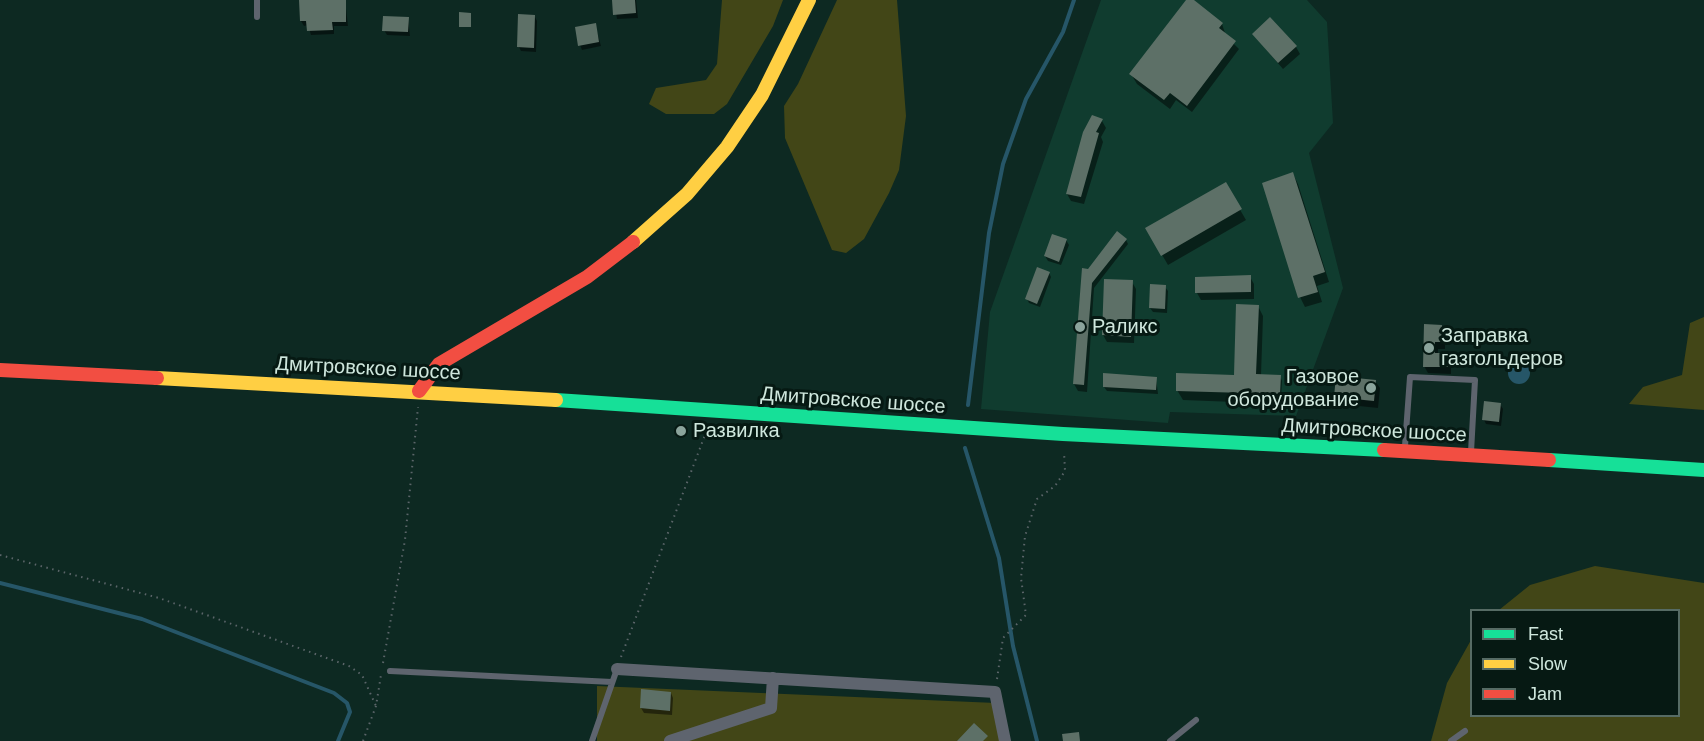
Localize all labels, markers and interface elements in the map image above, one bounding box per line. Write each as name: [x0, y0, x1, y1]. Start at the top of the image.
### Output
place label: Раликс: [1092, 315, 1158, 339]
marker: Раликс: [1073, 320, 1087, 334]
place label: Заправка газгольдеров: [1441, 324, 1563, 371]
marker: Заправка газгольдеров: [1422, 341, 1436, 355]
street label: Дмитровское шоссе: [275, 352, 461, 386]
place label: Газовое оборудование: [1227, 365, 1359, 412]
marker: Газовое оборудование: [1364, 381, 1378, 395]
street label: Дмитровское шоссе: [760, 383, 946, 419]
street label: Дмитровское шоссе: [1281, 414, 1467, 448]
place label: Развилка: [693, 419, 780, 443]
marker: Развилка: [674, 424, 688, 438]
legend: [1470, 609, 1680, 717]
text: Fast: [1528, 624, 1563, 644]
text: Slow: [1528, 654, 1567, 674]
text: Jam: [1528, 684, 1562, 704]

